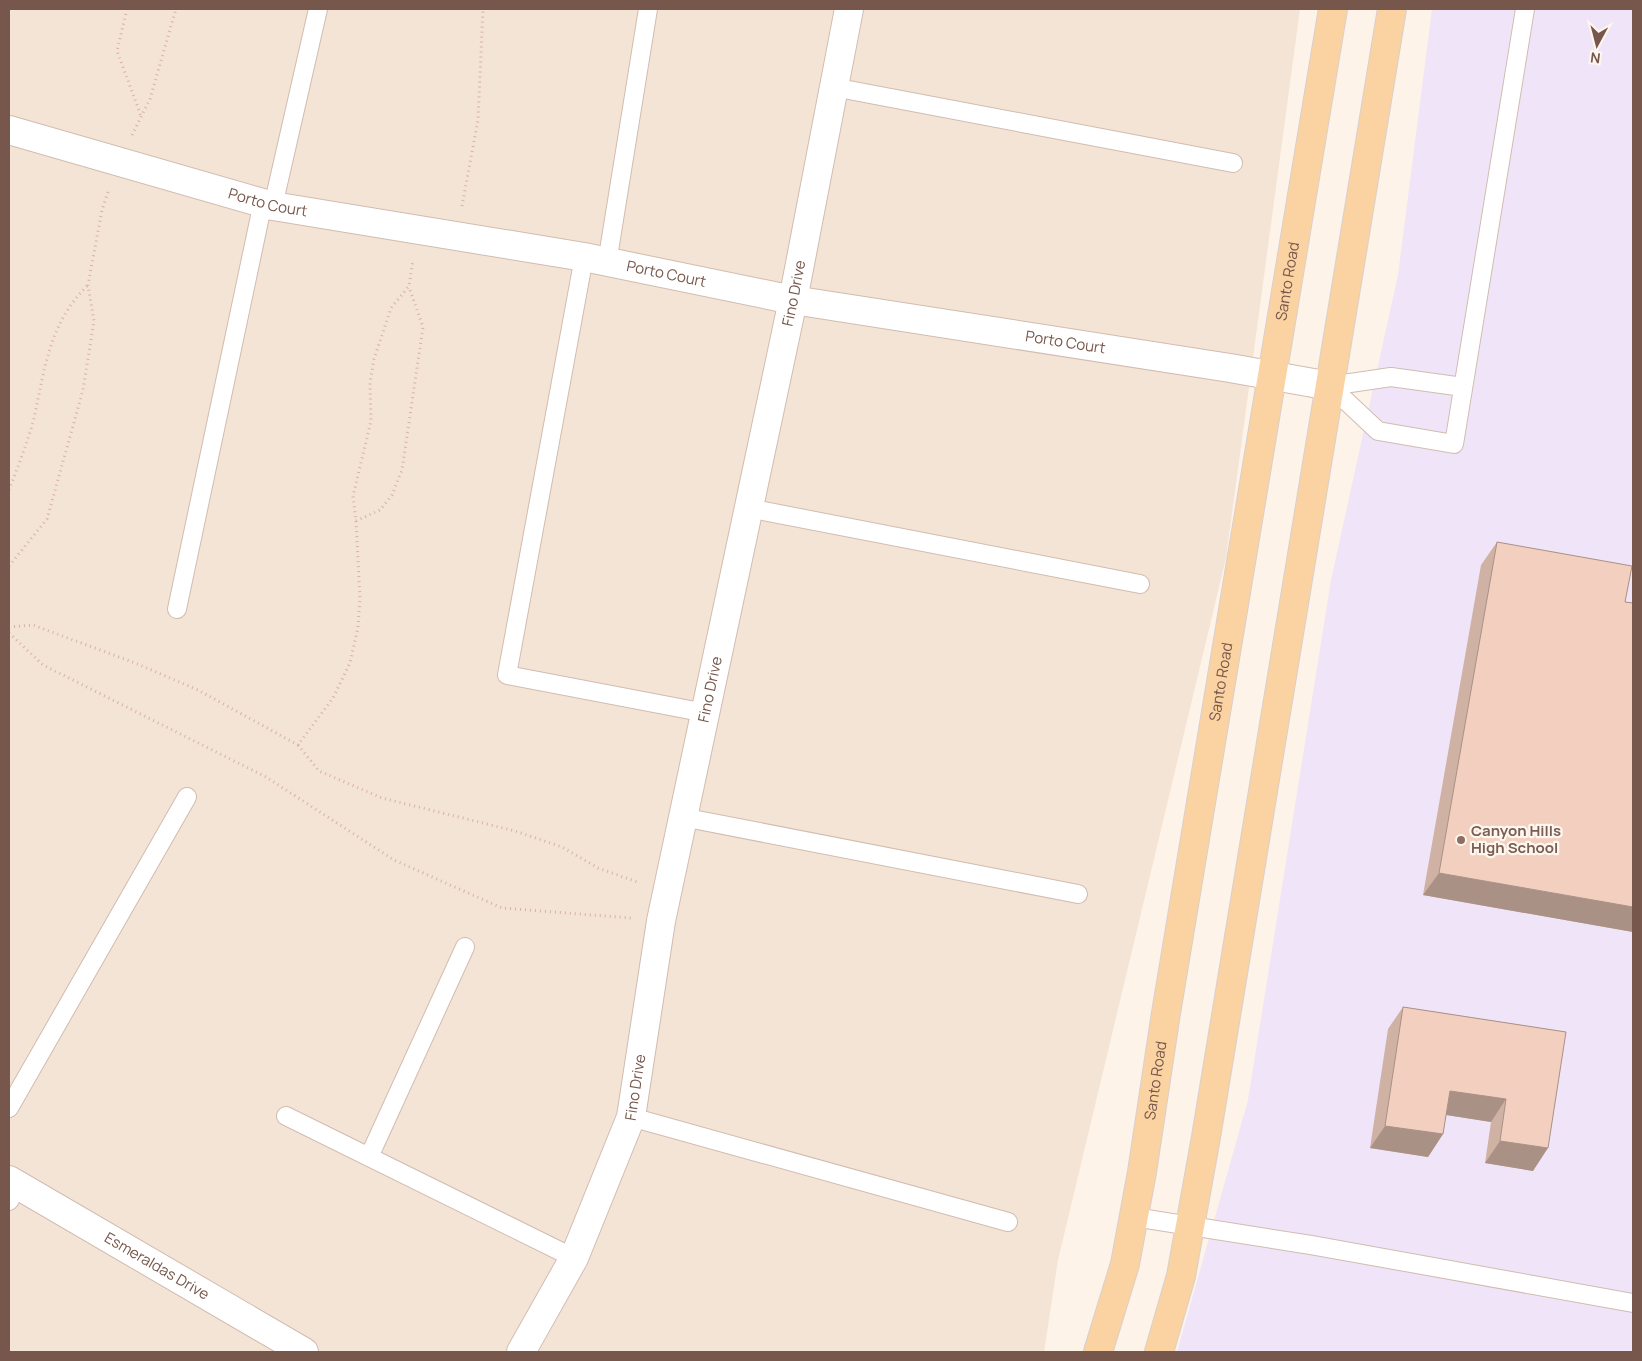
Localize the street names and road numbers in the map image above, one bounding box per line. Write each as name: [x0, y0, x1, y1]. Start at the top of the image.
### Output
street label: Porto Court: [226, 183, 309, 221]
street label: Santo Road: [1270, 240, 1304, 322]
street label: Porto Court: [625, 255, 708, 292]
street label: Fino Drive: [777, 258, 810, 328]
street label: Porto Court: [1024, 325, 1107, 358]
street label: Santo Road: [1204, 641, 1237, 723]
street label: Fino Drive: [692, 654, 727, 724]
street label: Santo Road: [1139, 1040, 1172, 1122]
street label: Fino Drive: [620, 1052, 651, 1122]
street label: Esmeraldas Drive: [101, 1227, 213, 1305]

